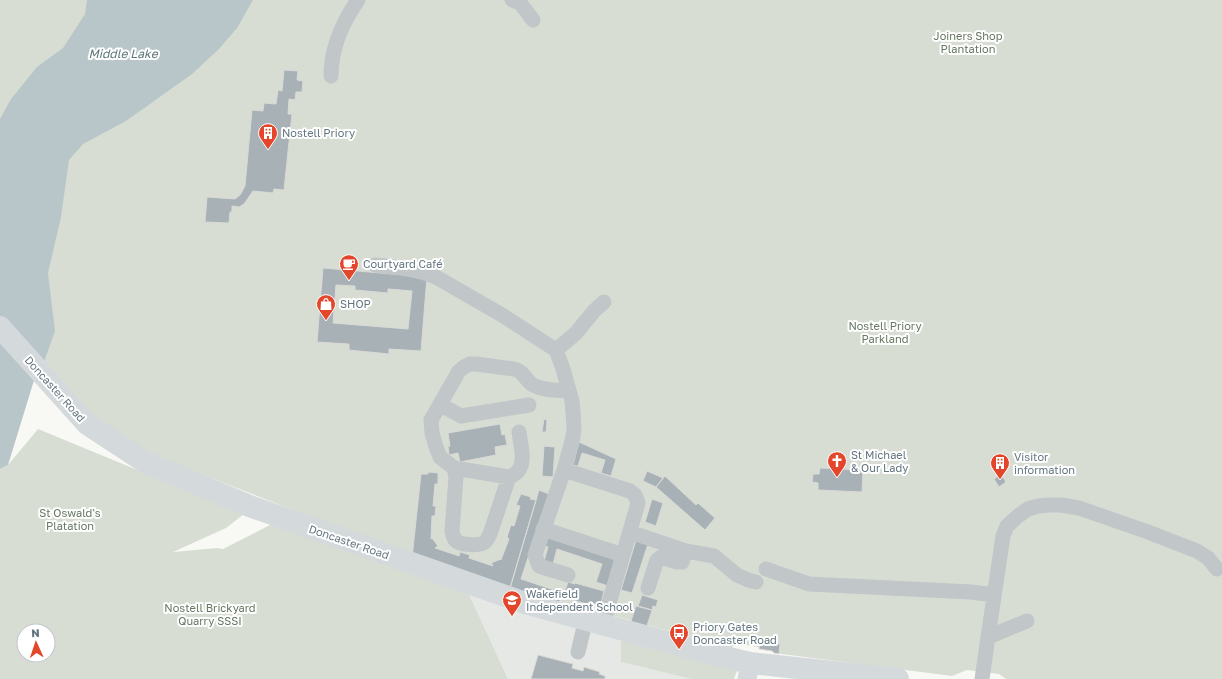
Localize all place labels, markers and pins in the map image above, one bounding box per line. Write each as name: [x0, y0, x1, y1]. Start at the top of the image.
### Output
building icon: Nostell Priory: [257, 122, 279, 150]
place label: Nostell Priory: [282, 126, 355, 139]
cafe icon: Courtyard Café: [338, 253, 360, 281]
place label: Courtyard Café: [363, 257, 443, 270]
shop icon: SHOP: [315, 293, 337, 321]
place label: SHOP: [340, 297, 371, 310]
place label: St Michael & Our Lady: [851, 448, 908, 474]
church icon: St Michael & Our Lady: [826, 450, 848, 478]
place label: Visitor information: [1014, 450, 1075, 476]
building icon: Visitor information: [989, 452, 1011, 480]
place label: Wakefield Independent School: [526, 587, 633, 613]
school or university icon: Wakefield Independent School: [501, 589, 523, 617]
place label: Priory Gates Doncaster Road: [693, 620, 777, 646]
bus stop icon: Priory Gates Doncaster Road: [668, 622, 690, 650]

